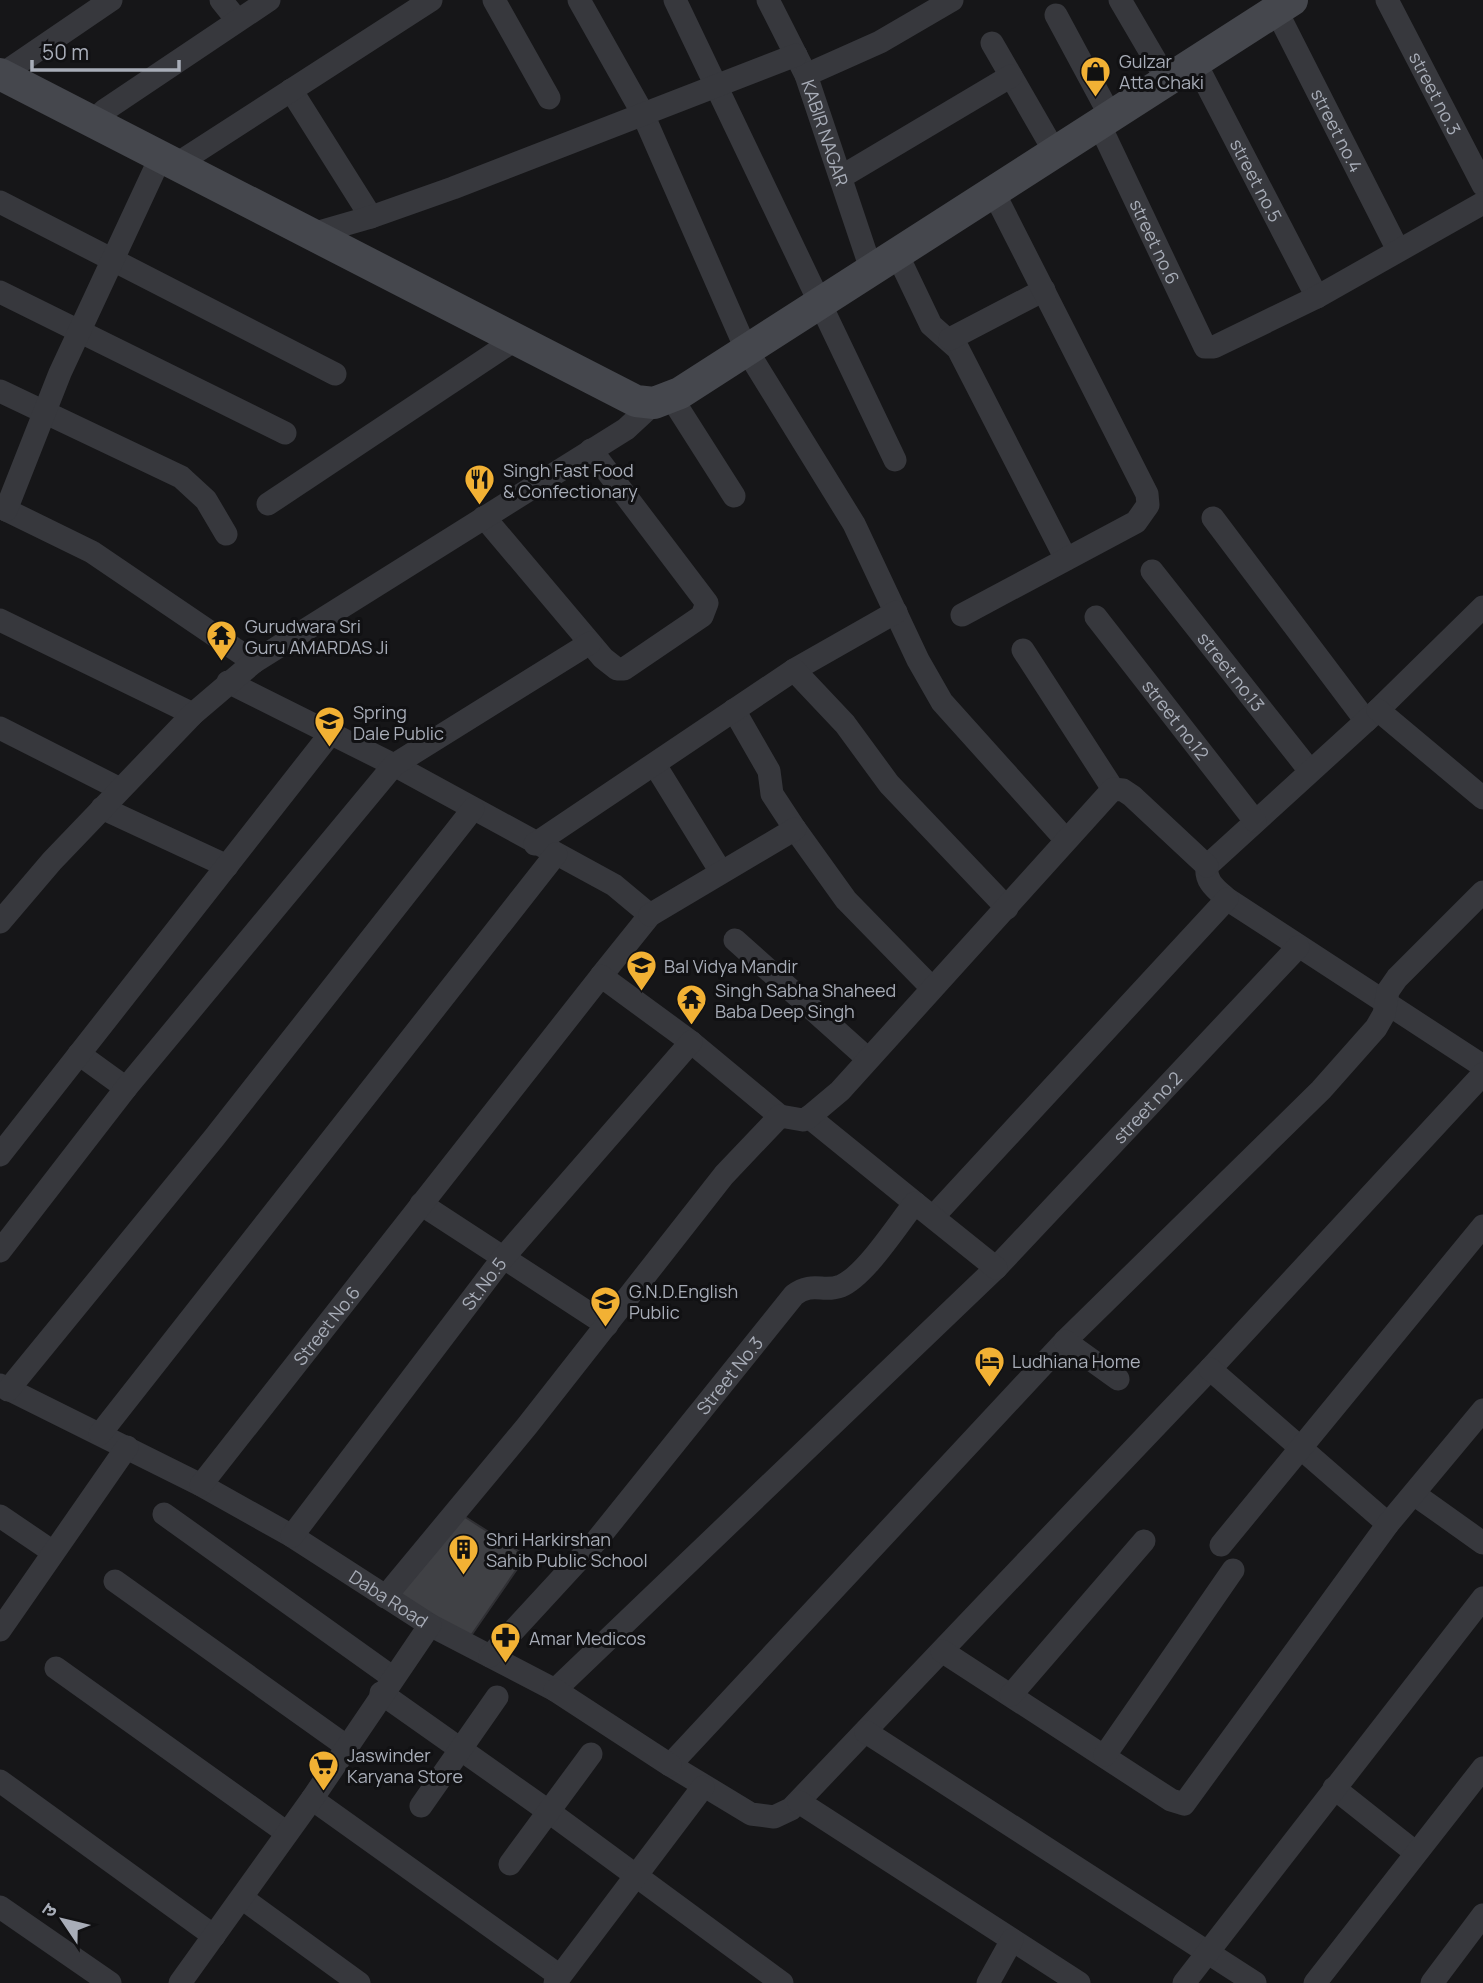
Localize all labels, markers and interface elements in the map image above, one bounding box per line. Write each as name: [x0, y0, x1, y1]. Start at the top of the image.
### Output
scale bar: [32, 28, 178, 72]
text: 50 m: [42, 38, 89, 66]
street label: street no.3: [1404, 48, 1467, 139]
place label: Gulzar Atta Chaki: [1119, 49, 1204, 94]
shop icon: Gulzar Atta Chaki: [1079, 54, 1113, 98]
street label: KABIR NAGAR: [796, 76, 854, 189]
street label: street no.4: [1306, 84, 1368, 176]
street label: street no.5: [1225, 134, 1288, 226]
street label: street no.6: [1124, 195, 1185, 288]
place label: Singh Fast Food & Confectionary: [503, 458, 638, 503]
restaurant icon: Singh Fast Food & Confectionary: [463, 463, 497, 507]
place label: Gurudwara Sri Guru AMARDAS Ji: [245, 614, 388, 659]
temple icon: Gurudwara Sri Guru AMARDAS Ji: [205, 619, 239, 663]
street label: street no.13: [1192, 627, 1270, 716]
street label: street no.12: [1137, 674, 1215, 765]
place label: Spring Dale Public: [353, 700, 444, 745]
school or university icon: Spring Dale Public: [313, 705, 347, 749]
school or university icon: Bal Vidya Mandir: [624, 949, 658, 993]
place label: Bal Vidya Mandir: [664, 954, 799, 978]
place label: Singh Sabha Shaheed Baba Deep Singh: [715, 978, 896, 1023]
temple icon: Singh Sabha Shaheed Baba Deep Singh: [675, 983, 709, 1027]
street label: street no.2: [1107, 1066, 1187, 1148]
street label: St.No.5: [456, 1252, 512, 1315]
place label: G.N.D.English Public: [629, 1279, 738, 1324]
street label: Street No.6: [288, 1281, 365, 1370]
school or university icon: G.N.D.English Public: [589, 1284, 623, 1328]
street label: Street No.3: [691, 1331, 768, 1419]
hotel icon: Ludhiana Home: [972, 1344, 1006, 1388]
place label: Ludhiana Home: [1012, 1349, 1140, 1373]
place label: Shri Harkirshan Sahib Public School: [486, 1527, 648, 1572]
building icon: Shri Harkirshan Sahib Public School: [446, 1532, 480, 1576]
street label: Daba Road: [345, 1564, 433, 1633]
pharmacy icon: Amar Medicos: [489, 1621, 523, 1665]
place label: Amar Medicos: [529, 1626, 646, 1650]
place label: Jaswinder Karyana Store: [347, 1743, 463, 1788]
supermarket icon: Jaswinder Karyana Store: [307, 1748, 341, 1792]
north arrow: [28, 1885, 98, 1955]
text: उ: [35, 1898, 63, 1922]

